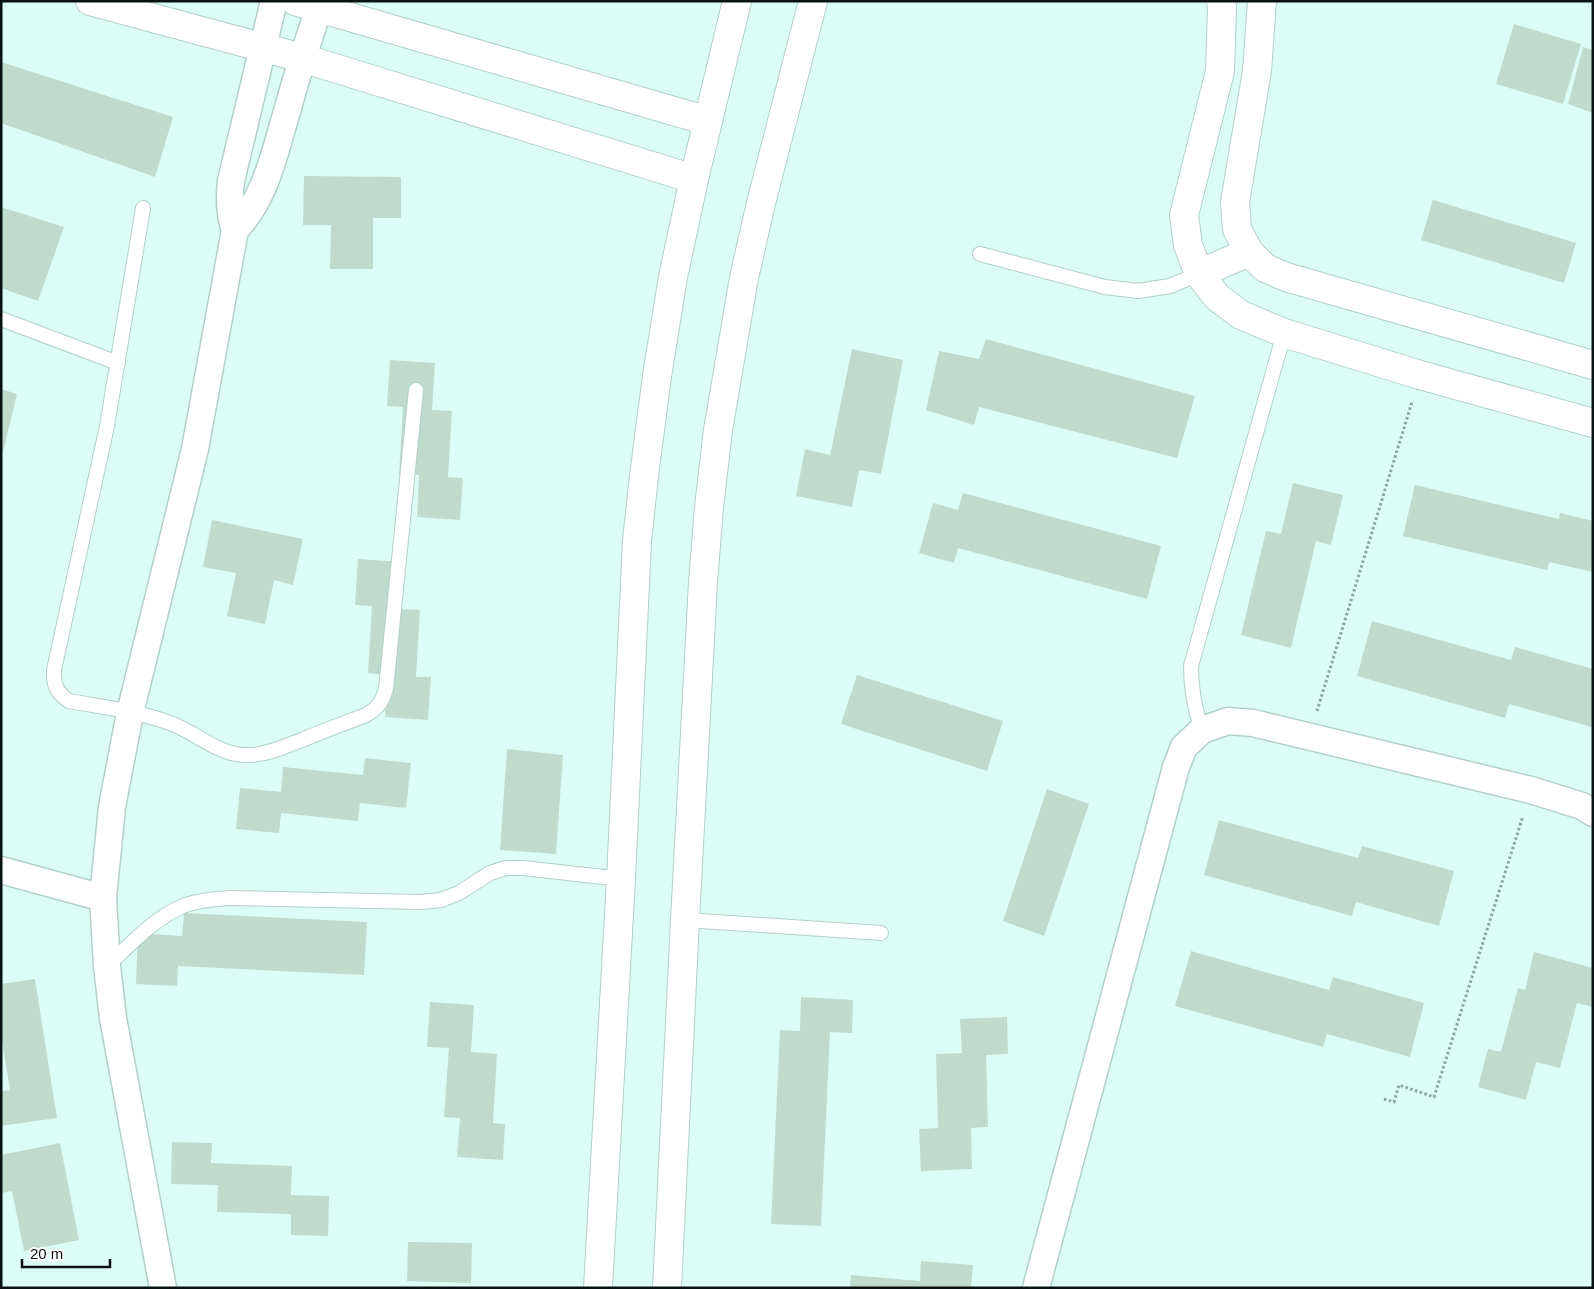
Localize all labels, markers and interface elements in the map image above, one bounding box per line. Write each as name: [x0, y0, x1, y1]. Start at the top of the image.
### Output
scale bar: [22, 1236, 110, 1268]
text: 20 m: [30, 1245, 63, 1262]

